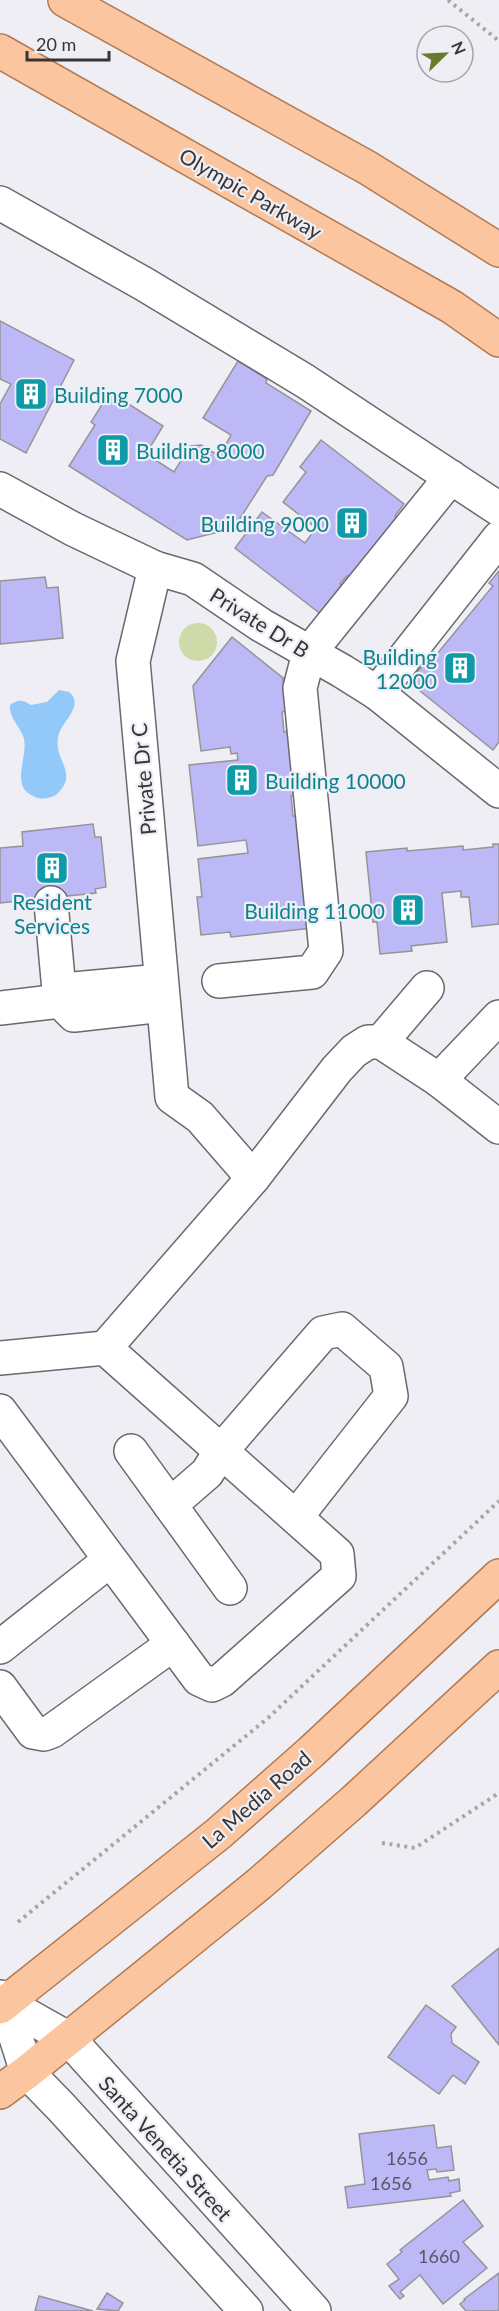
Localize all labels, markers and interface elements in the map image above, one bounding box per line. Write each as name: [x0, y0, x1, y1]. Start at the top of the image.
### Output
scale bar: [27, 24, 110, 62]
north arrow: [415, 24, 475, 84]
text: 20 m: [36, 33, 76, 55]
text: N: [448, 38, 470, 57]
street label: Olympic Parkway: [175, 142, 327, 244]
building icon: Building 7000: [13, 376, 49, 412]
place label: Building 7000: [54, 382, 183, 407]
building icon: Building 8000: [95, 432, 131, 468]
place label: Building 8000: [136, 438, 265, 463]
building icon: Building 9000: [334, 505, 370, 541]
place label: Building 9000: [200, 511, 329, 536]
street label: Private Dr B: [206, 582, 314, 662]
place label: Building 12000: [363, 644, 437, 693]
building icon: Building 12000: [442, 650, 478, 686]
street label: Private Dr C: [126, 722, 160, 836]
building icon: Building 10000: [224, 762, 260, 798]
place label: Building 10000: [265, 768, 406, 793]
building icon: Resident Services: [34, 850, 70, 886]
place label: Resident Services: [12, 889, 92, 938]
building icon: Building 11000: [390, 892, 426, 928]
place label: Building 11000: [244, 898, 385, 923]
street label: La Media Road: [196, 1745, 316, 1853]
street label: Santa Venetia Street: [94, 2070, 238, 2226]
house number: 1656: [386, 2147, 428, 2169]
house number: 1656: [370, 2172, 412, 2194]
house number: 1660: [418, 2245, 460, 2267]

